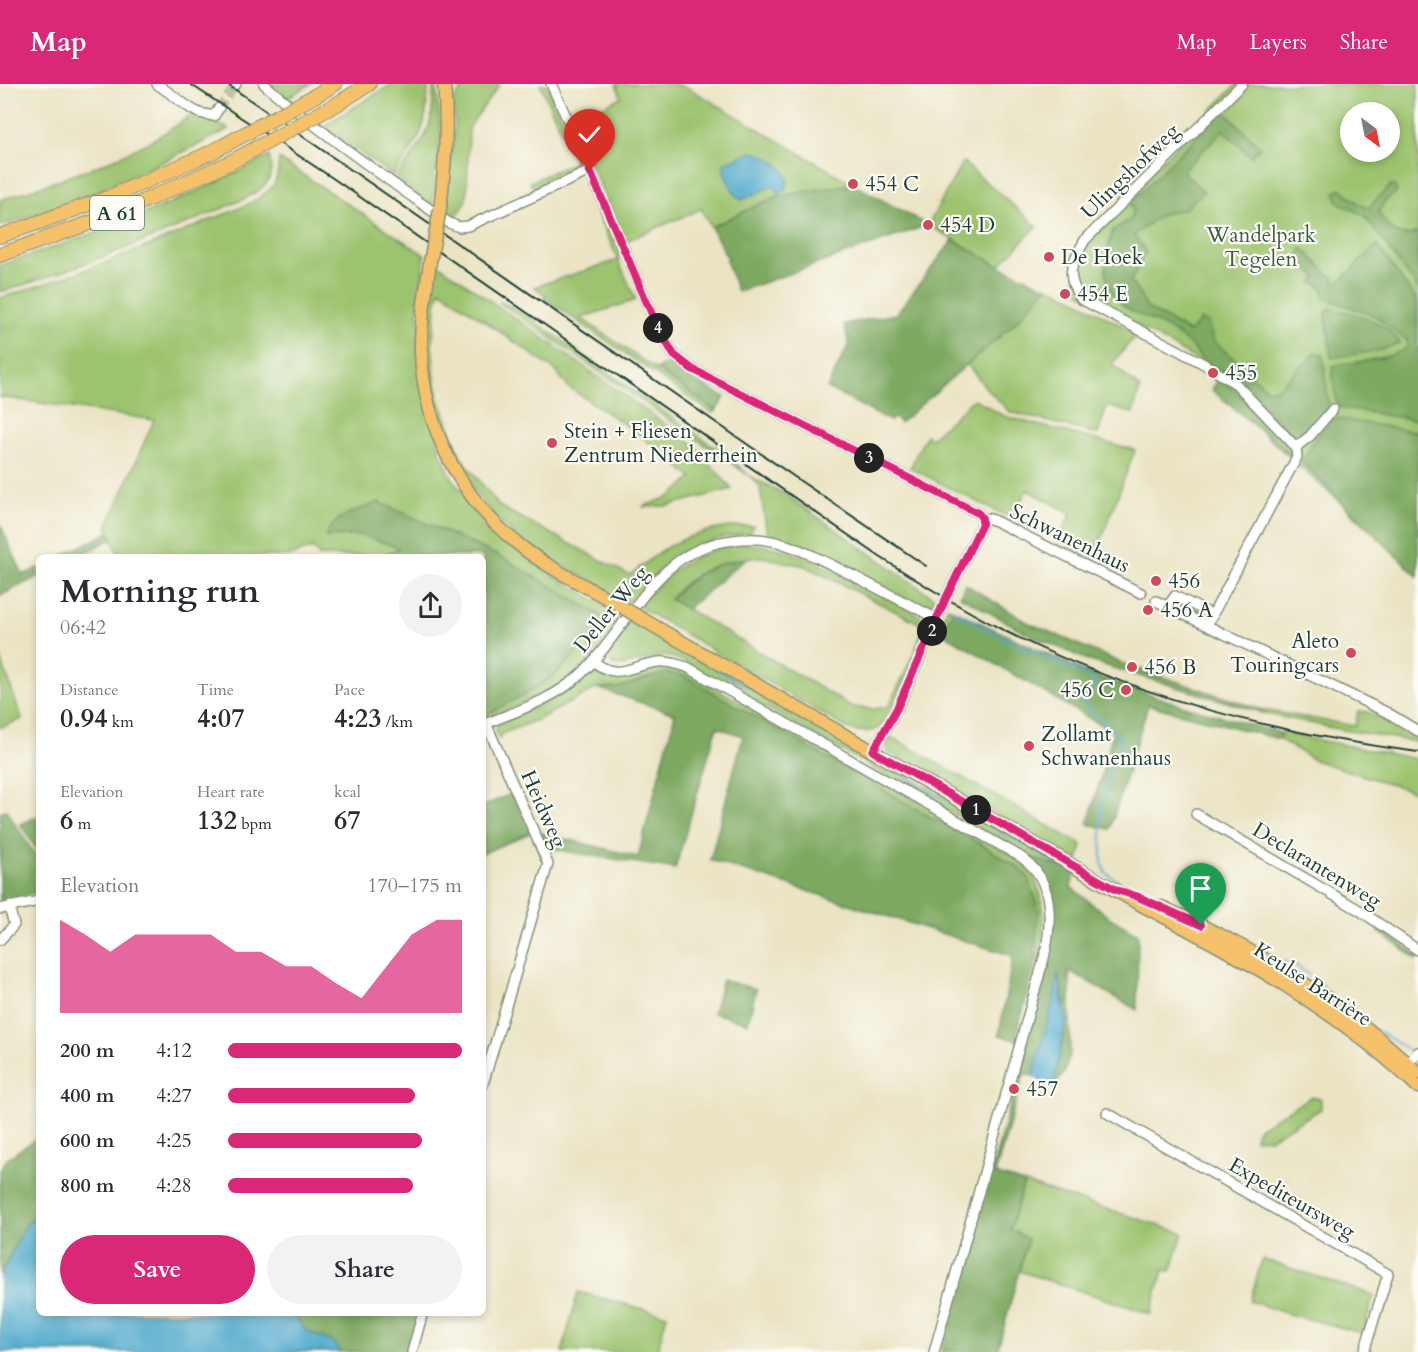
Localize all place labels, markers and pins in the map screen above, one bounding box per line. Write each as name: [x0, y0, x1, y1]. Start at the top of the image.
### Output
pin: [564, 109, 615, 171]
place label: 454 C: [865, 170, 919, 199]
marker: 454 C: [846, 177, 860, 191]
place label: 454 D: [940, 211, 995, 240]
marker: 454 D: [921, 218, 935, 232]
place label: De Hoek: [1061, 243, 1144, 272]
marker: De Hoek: [1042, 250, 1056, 264]
place label: 454 E: [1077, 280, 1128, 309]
marker: 454 E: [1058, 287, 1072, 301]
pin: 4: [643, 313, 673, 343]
place label: 455: [1225, 359, 1257, 388]
marker: 455: [1206, 366, 1220, 380]
place label: Stein + Fliesen Zentrum Niederrhein: [564, 417, 758, 470]
marker: Stein + Fliesen Zentrum Niederrhein: [545, 436, 559, 450]
pin: 3: [854, 443, 884, 473]
place label: 456: [1168, 567, 1200, 596]
marker: 456: [1149, 574, 1163, 588]
place label: 456 A: [1160, 596, 1213, 625]
marker: 456 A: [1141, 603, 1155, 617]
pin: 2: [917, 616, 947, 646]
place label: Aleto Touringcars: [1230, 627, 1339, 680]
marker: Aleto Touringcars: [1344, 646, 1358, 660]
place label: 456 B: [1144, 653, 1196, 682]
marker: 456 B: [1125, 660, 1139, 674]
place label: 456 C: [1060, 676, 1114, 705]
marker: 456 C: [1119, 683, 1133, 697]
place label: Zollamt Schwanenhaus: [1041, 720, 1171, 773]
marker: Zollamt Schwanenhaus: [1022, 739, 1036, 753]
pin: 1: [961, 795, 991, 825]
pin: [1175, 863, 1226, 925]
place label: 457: [1026, 1075, 1059, 1104]
marker: 457: [1007, 1082, 1021, 1096]

